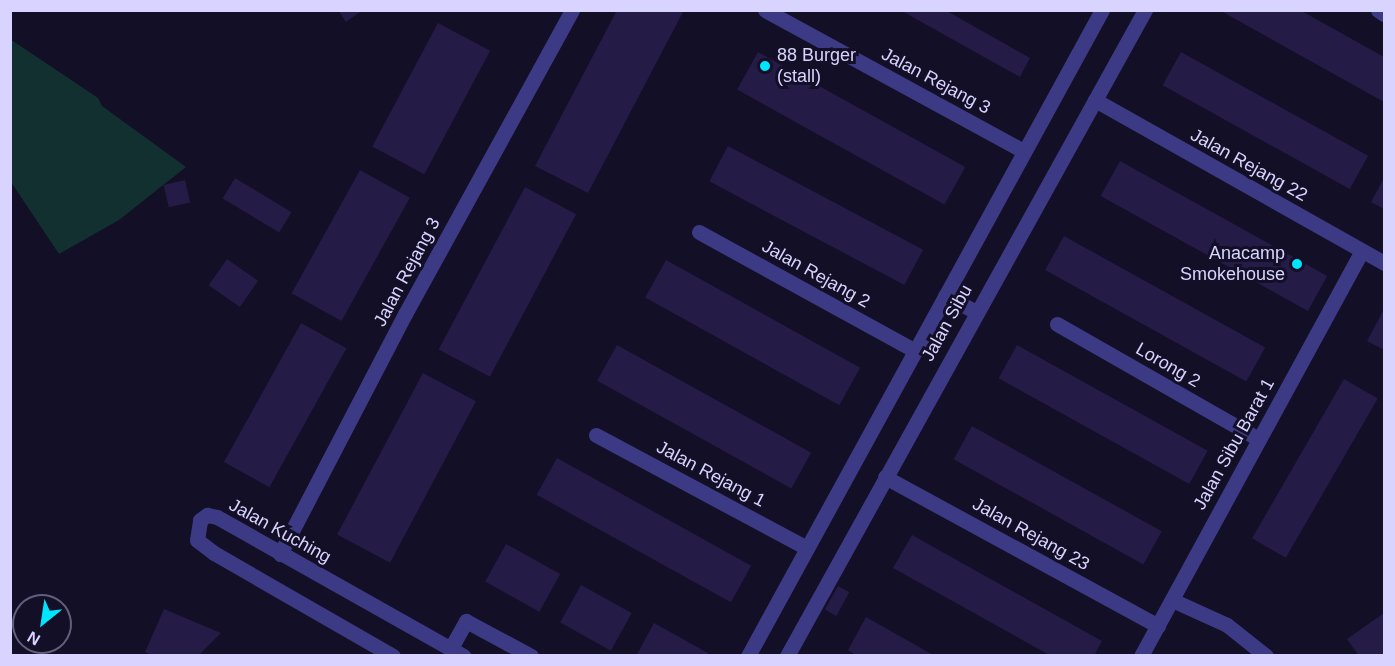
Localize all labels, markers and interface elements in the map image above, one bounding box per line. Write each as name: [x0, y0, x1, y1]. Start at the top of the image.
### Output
street label: Jalan Rejang 3: [878, 43, 994, 119]
place label: 88 Burger (stall): [777, 45, 856, 88]
marker: 88 Burger (stall): [758, 59, 772, 73]
street label: Jalan Rejang 22: [1187, 124, 1311, 206]
street label: Jalan Rejang 3: [369, 214, 445, 330]
street label: Jalan Rejang 2: [758, 235, 874, 313]
place label: Anacamp Smokehouse: [1180, 243, 1285, 286]
marker: Anacamp Smokehouse: [1290, 257, 1304, 271]
street label: Jalan Sibu: [917, 281, 977, 365]
street label: Lorong 2: [1132, 338, 1204, 392]
street label: Jalan Sibu Barat 1: [1189, 374, 1279, 514]
street label: Jalan Rejang 1: [653, 436, 769, 512]
street label: Jalan Rejang 23: [969, 493, 1093, 575]
street label: Jalan Kuching: [225, 494, 335, 568]
north arrow: [12, 594, 72, 654]
text: N: [24, 628, 43, 649]

